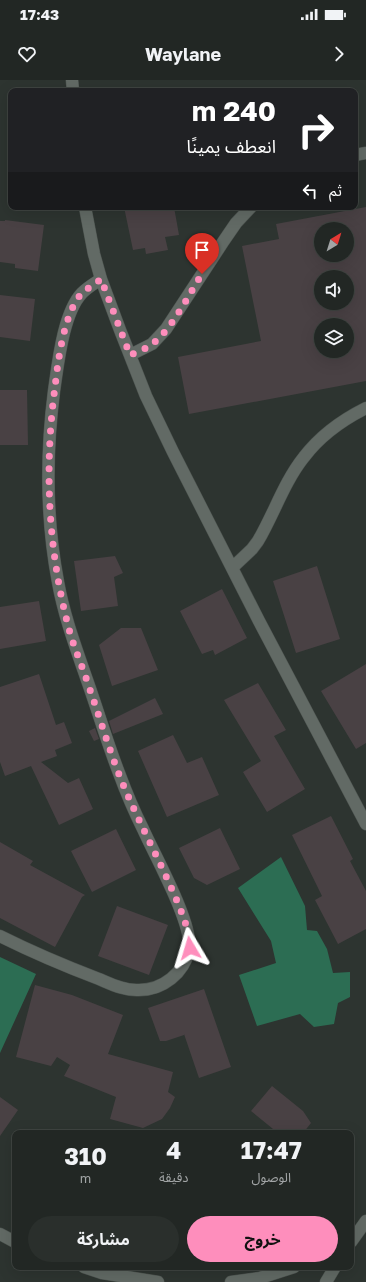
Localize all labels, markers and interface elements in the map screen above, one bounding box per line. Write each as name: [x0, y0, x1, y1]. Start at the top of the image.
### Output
text: 17:43: [20, 5, 59, 23]
icon: heart: [16, 43, 38, 65]
text: Waylane: [145, 43, 221, 65]
icon: forward: [328, 43, 350, 65]
text: 240 m: [192, 94, 276, 127]
icon: right: [290, 104, 342, 156]
text: انعطف يمينًا: [187, 135, 276, 157]
icon: left: [299, 180, 321, 202]
text: ثم: [329, 181, 342, 199]
north arrow: [314, 222, 354, 262]
map controls: [314, 222, 354, 358]
pin: [185, 233, 219, 274]
icon: arrive: [191, 239, 213, 261]
button: sound: [314, 270, 354, 310]
button: layers: [314, 318, 354, 358]
position arrow: [169, 927, 211, 969]
text: 4: [166, 1135, 181, 1164]
text: 17:47: [241, 1135, 302, 1164]
text: 310: [64, 1141, 107, 1170]
text: دقيقة: [159, 1169, 189, 1185]
text: الوصول: [251, 1169, 291, 1185]
text: m: [80, 1170, 91, 1186]
button: مشاركة: [28, 1216, 179, 1262]
button: خروج: [187, 1216, 338, 1262]

